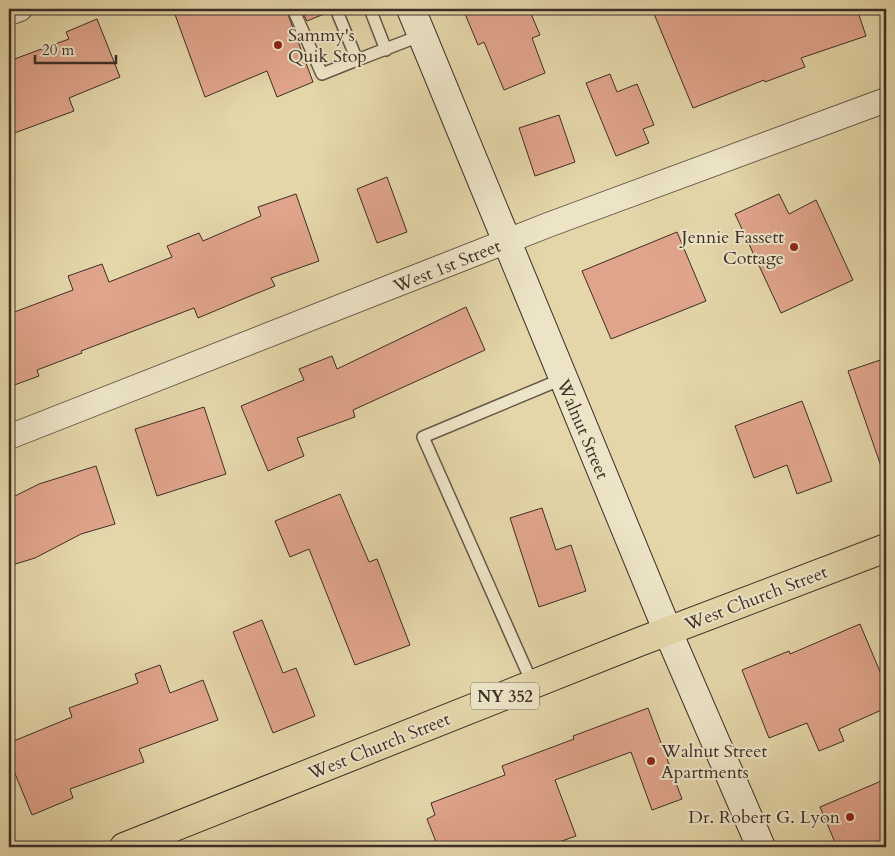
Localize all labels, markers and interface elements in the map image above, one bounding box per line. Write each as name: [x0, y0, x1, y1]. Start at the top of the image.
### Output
place label: Sammy's Quik Stop: [288, 23, 367, 69]
scale bar: [35, 32, 116, 64]
marker: Sammy's Quik Stop: [272, 39, 284, 51]
text: 20 m: [42, 40, 74, 60]
place label: Jennie Fassett Cottage: [679, 225, 784, 271]
street label: West 1st Street: [389, 233, 505, 300]
marker: Jennie Fassett Cottage: [788, 241, 800, 253]
street label: Walnut Street: [550, 375, 615, 483]
street label: West Church Street: [680, 560, 831, 638]
road number: NY 352: [471, 682, 539, 709]
street label: West Church Street: [304, 706, 454, 787]
place label: Walnut Street Apartments: [660, 739, 767, 785]
marker: Walnut Street Apartments: [645, 755, 657, 767]
place label: Dr. Robert G. Lyon: [688, 805, 841, 830]
marker: Dr. Robert G. Lyon: [844, 811, 856, 823]

